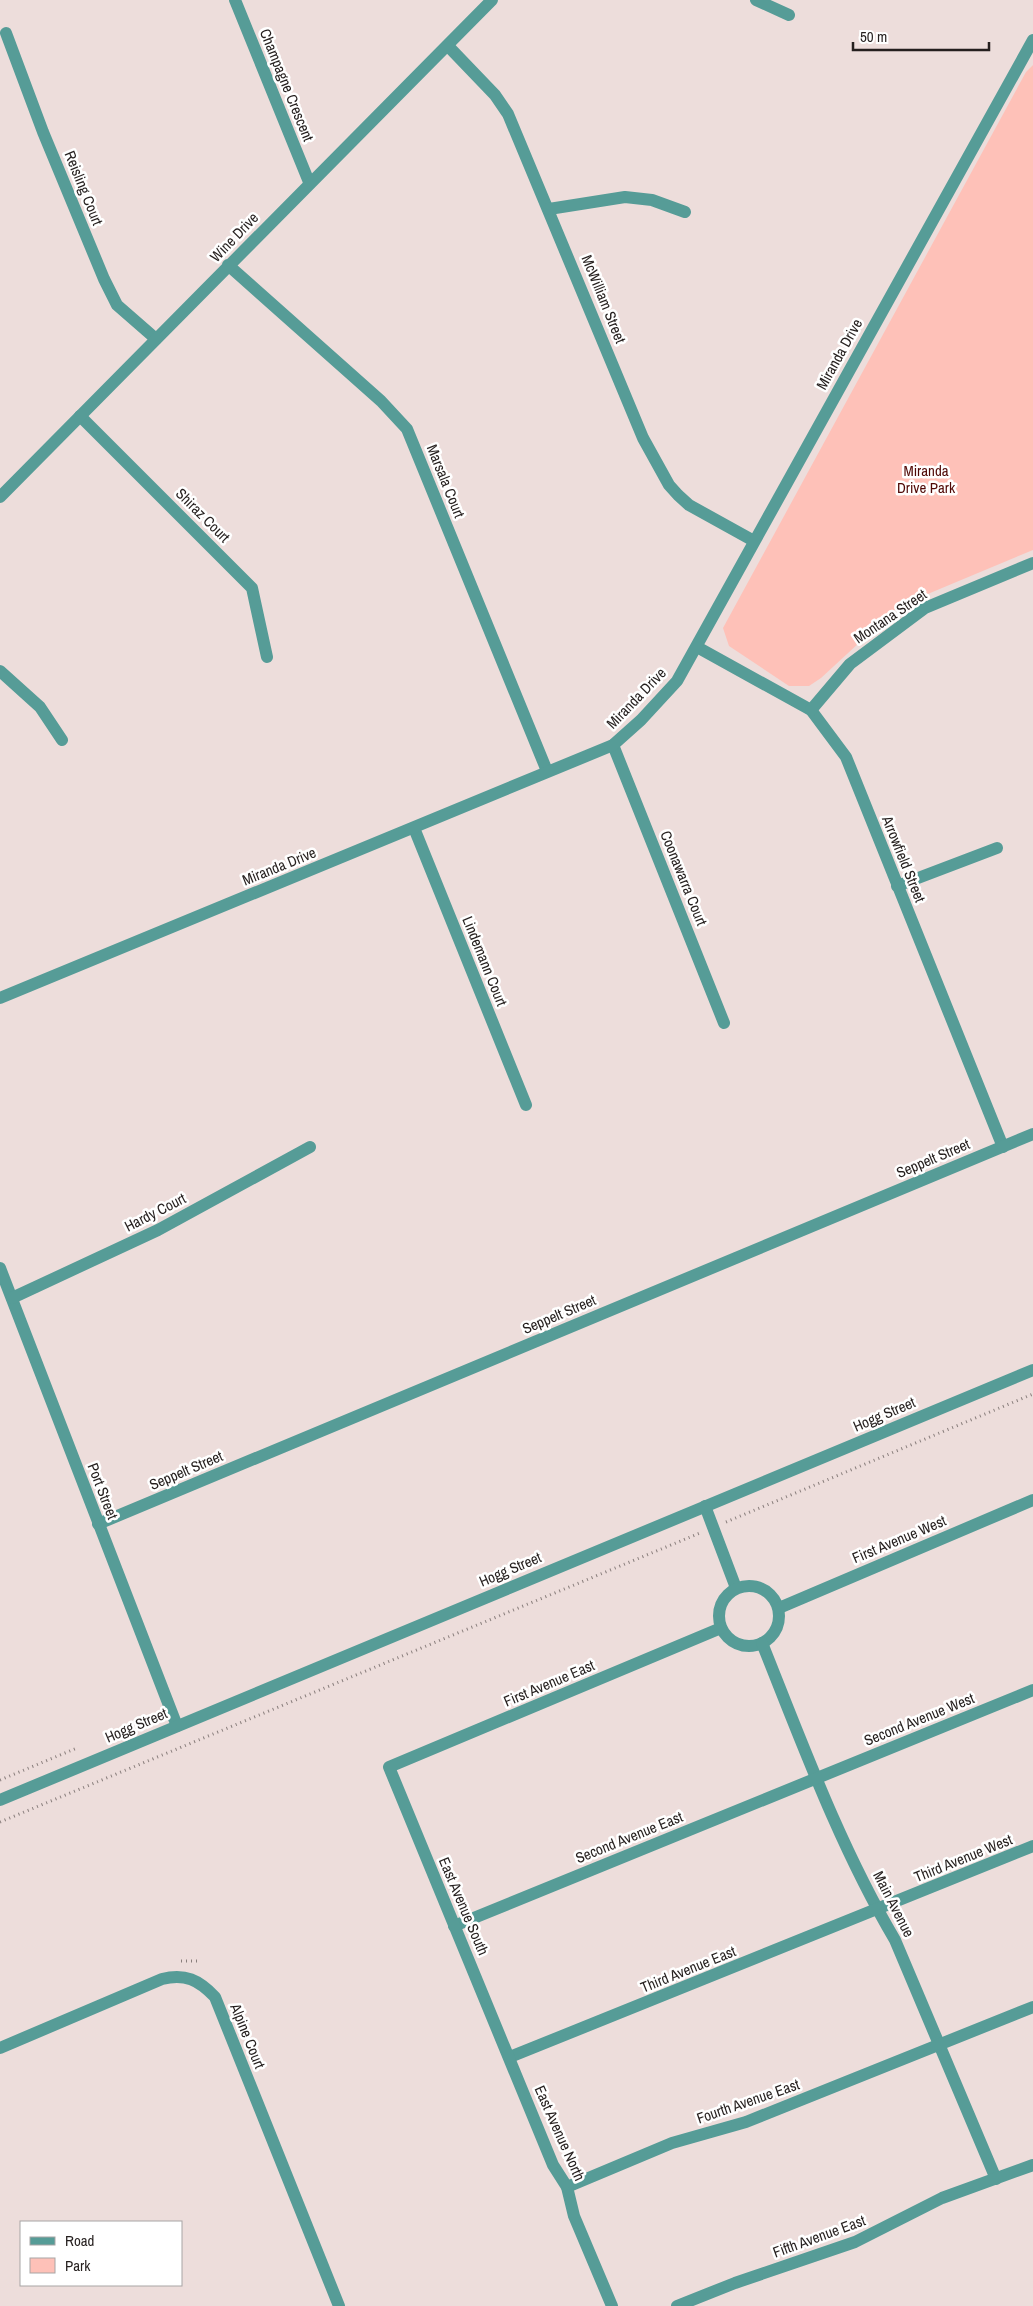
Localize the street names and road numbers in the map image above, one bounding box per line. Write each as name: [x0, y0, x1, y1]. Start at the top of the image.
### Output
street label: Champagne Crescent: [255, 26, 319, 145]
street label: Reisling Court: [60, 148, 109, 229]
street label: Wine Drive: [205, 207, 263, 266]
street label: McWilliam Street: [577, 252, 631, 347]
street label: Miranda Drive: [811, 315, 867, 393]
street label: Marsala Court: [422, 441, 470, 521]
street label: Shiraz Court: [171, 483, 235, 547]
street label: Montana Street: [849, 583, 931, 648]
street label: Miranda Drive: [601, 663, 671, 733]
street label: Arrowfield Street: [877, 812, 931, 906]
street label: Coonawarra Court: [655, 827, 713, 929]
street label: Miranda Drive: [239, 842, 319, 890]
street label: Lindemann Court: [457, 913, 513, 1010]
street label: Seppelt Street: [893, 1133, 974, 1183]
street label: Hardy Court: [121, 1187, 190, 1236]
street label: Seppelt Street: [519, 1289, 600, 1339]
street label: Hogg Street: [850, 1391, 919, 1436]
street label: Seppelt Street: [146, 1445, 227, 1495]
street label: Port Street: [83, 1460, 124, 1523]
street label: First Avenue West: [849, 1510, 950, 1568]
street label: Hogg Street: [476, 1546, 545, 1591]
street label: First Avenue East: [500, 1654, 598, 1712]
street label: Second Avenue West: [861, 1687, 978, 1751]
street label: Hogg Street: [102, 1702, 171, 1747]
street label: Second Avenue East: [572, 1806, 686, 1868]
street label: Third Avenue West: [911, 1829, 1016, 1887]
street label: East Avenue South: [434, 1854, 494, 1958]
street label: Main Avenue: [868, 1867, 920, 1941]
street label: Third Avenue East: [637, 1940, 739, 1998]
street label: Alpine Court: [225, 1999, 271, 2072]
street label: Fourth Avenue East: [694, 2073, 803, 2128]
street label: East Avenue North: [530, 2082, 590, 2184]
street label: Fifth Avenue East: [770, 2209, 869, 2262]

